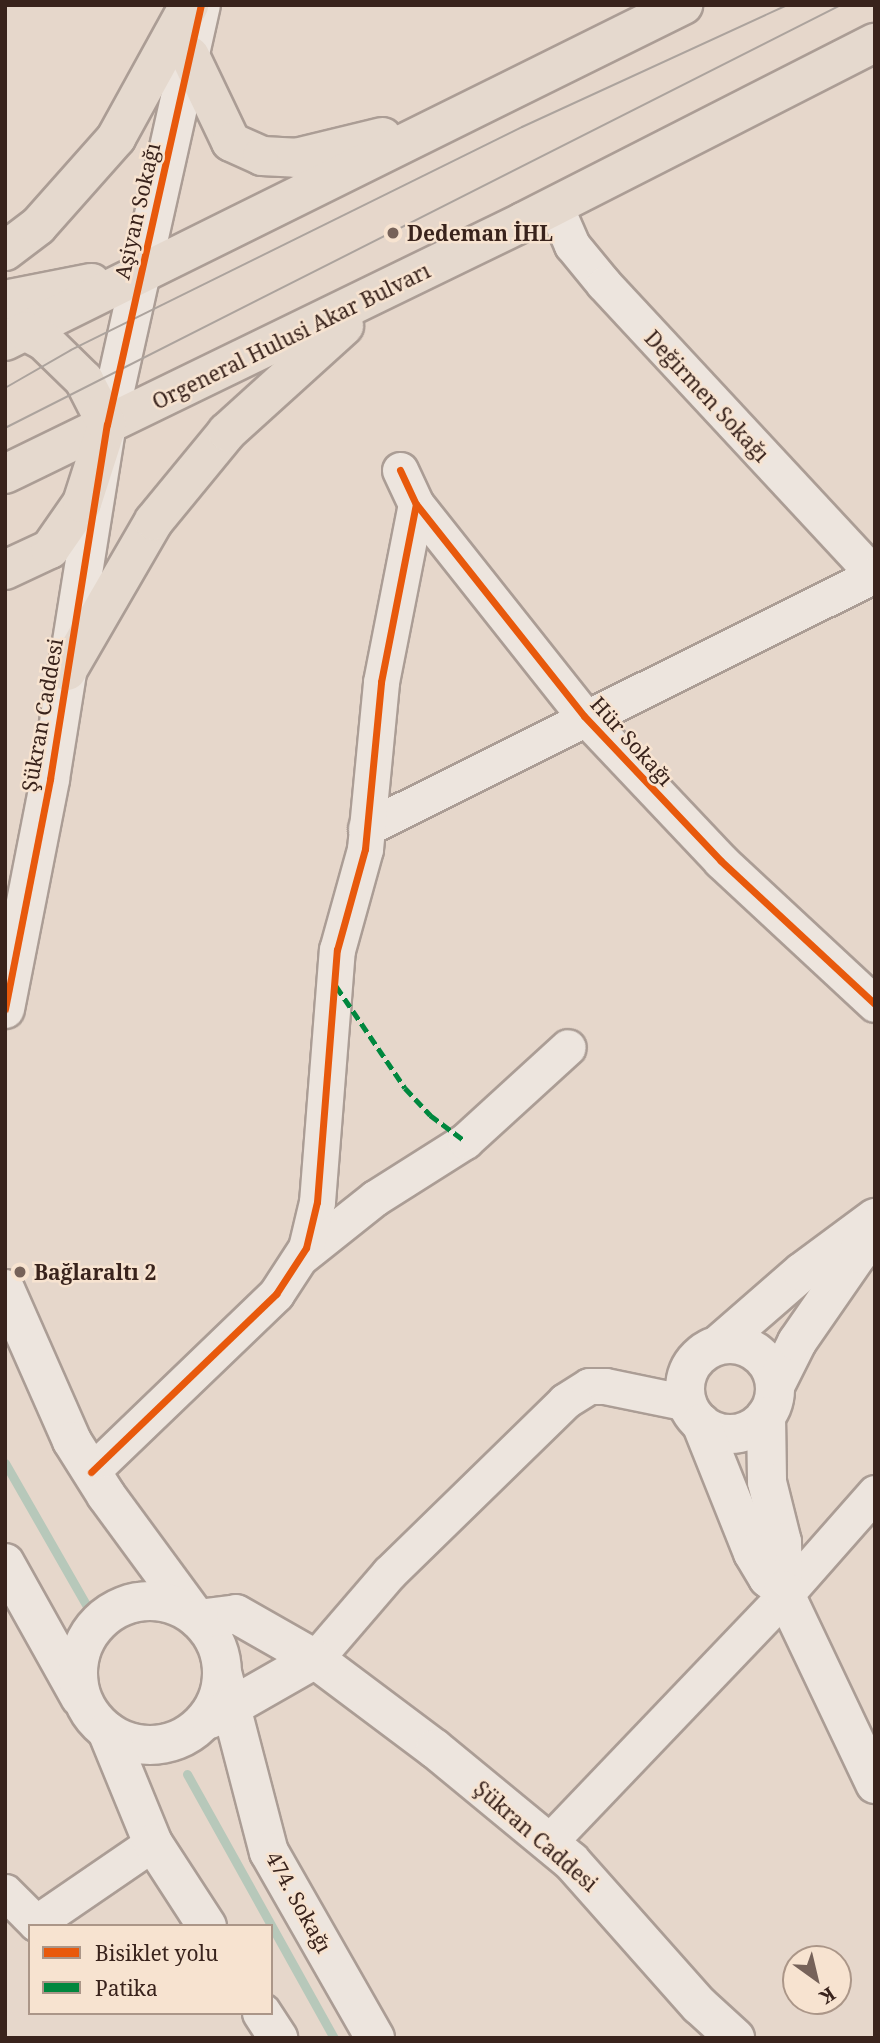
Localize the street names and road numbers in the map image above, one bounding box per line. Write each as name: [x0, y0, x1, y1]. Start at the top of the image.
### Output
street label: Aşiyan Sokağı: [109, 140, 165, 282]
street label: Orgeneral Hulusi Akar Bulvarı: [148, 258, 434, 414]
street label: Değirmen Sokağı: [640, 325, 774, 467]
street label: Şükran Caddesi: [16, 636, 68, 794]
street label: Hür Sokağı: [585, 691, 679, 791]
street label: Şükran Caddesi: [469, 1776, 603, 1896]
street label: 474. Sokağı: [261, 1847, 337, 1957]

